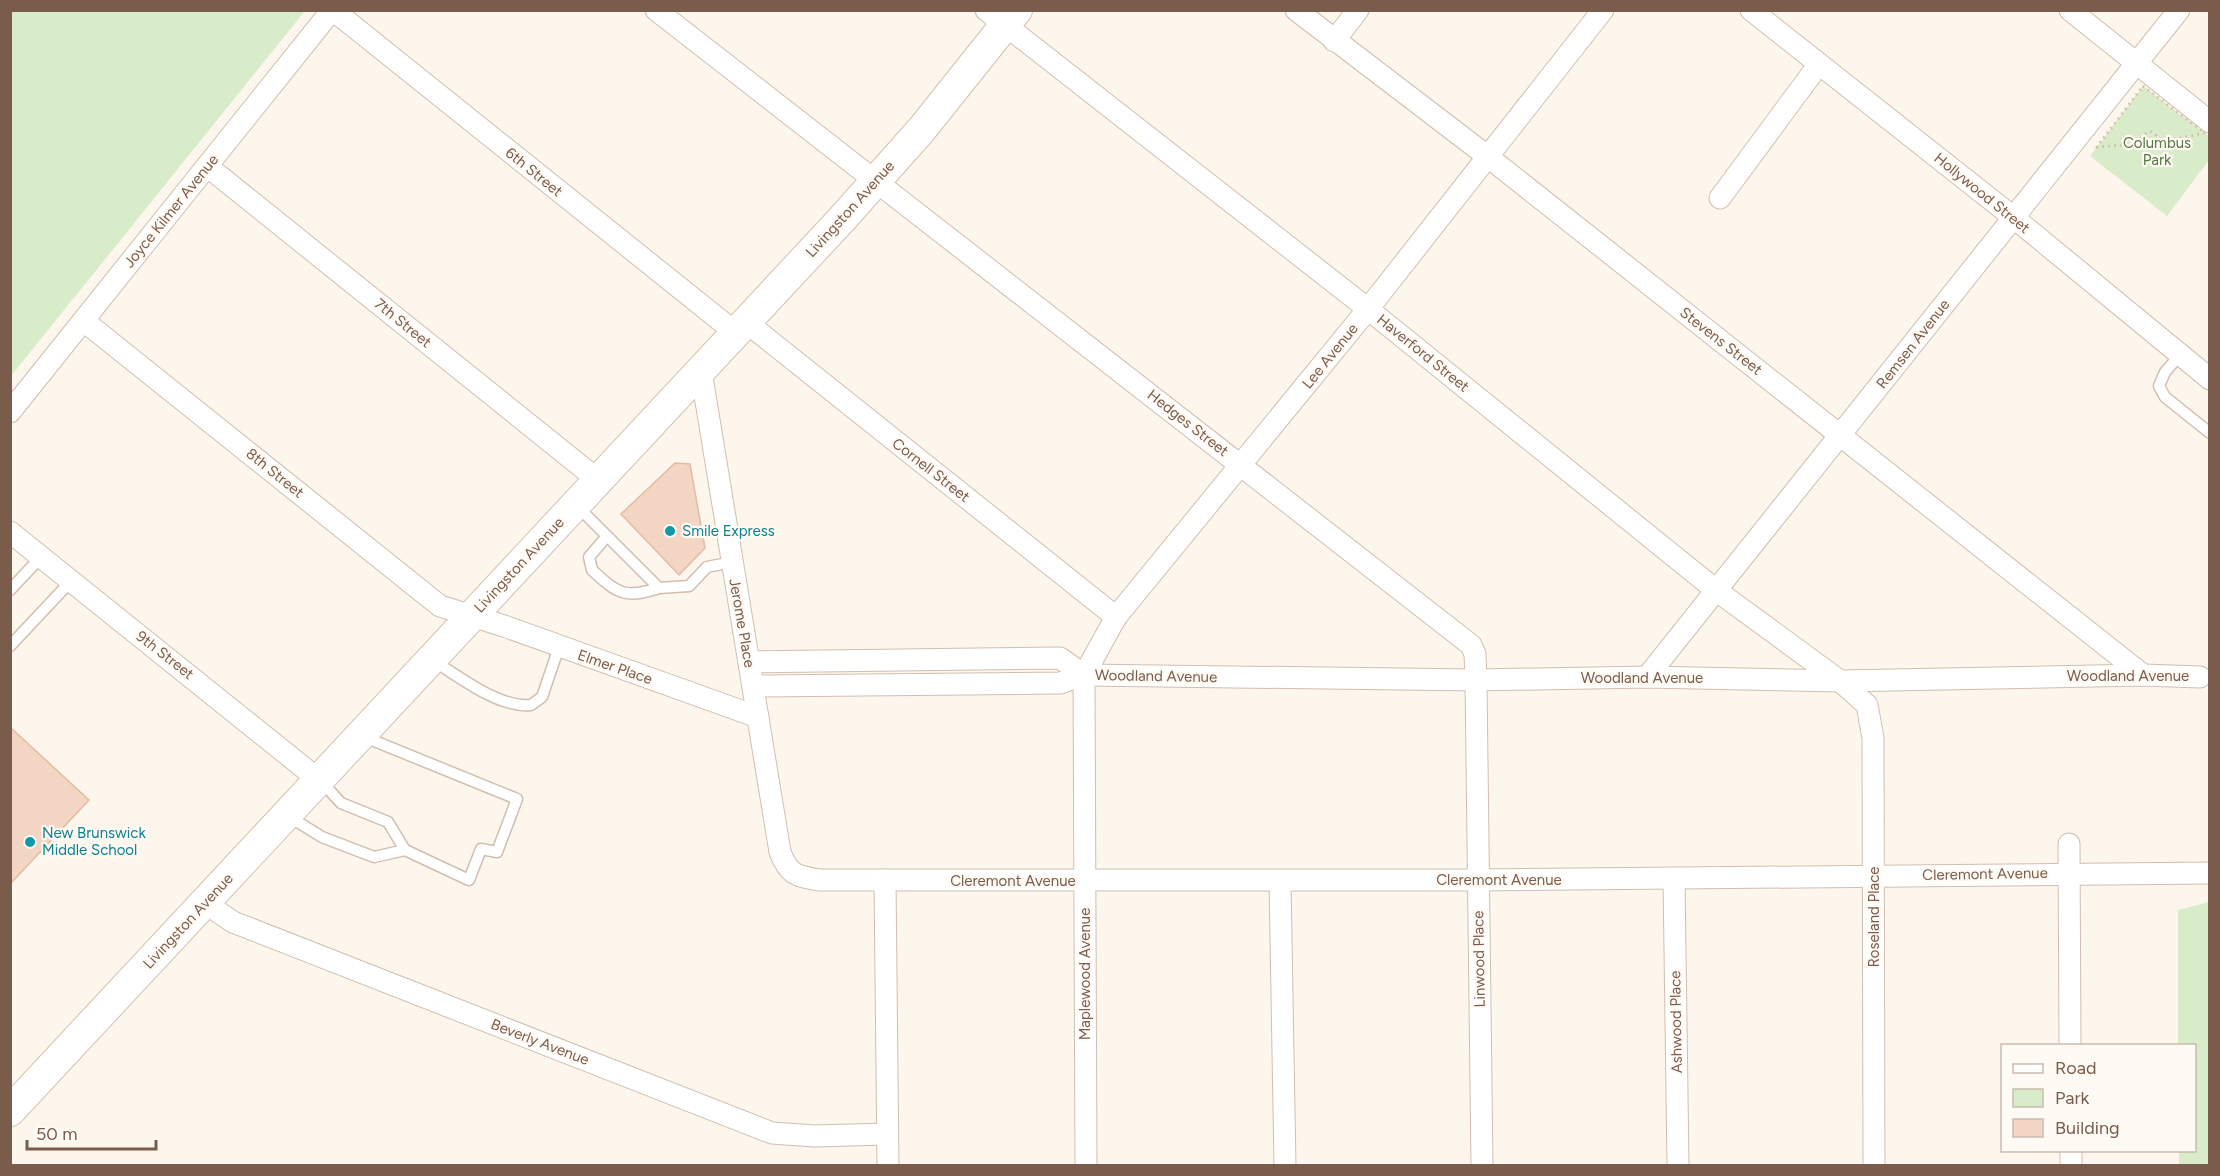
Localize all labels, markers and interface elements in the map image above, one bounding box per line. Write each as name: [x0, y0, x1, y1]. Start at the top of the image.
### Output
park label: Columbus Park: [2123, 134, 2191, 169]
street label: 6th Street: [502, 144, 566, 201]
street label: Hollywood Street: [1931, 149, 2034, 237]
street label: Joyce Kilmer Avenue: [120, 151, 222, 271]
street label: Livingston Avenue: [802, 157, 898, 261]
street label: 7th Street: [371, 295, 435, 352]
street label: Remsen Avenue: [1873, 296, 1953, 392]
street label: Stevens Street: [1676, 303, 1766, 379]
street label: Haverford Street: [1373, 310, 1473, 396]
street label: Lee Avenue: [1298, 320, 1362, 392]
street label: Hedges Street: [1144, 386, 1232, 460]
street label: Cornell Street: [889, 434, 974, 506]
street label: 8th Street: [243, 444, 308, 502]
street label: Livingston Avenue: [470, 514, 568, 616]
place label: Smile Express: [682, 522, 775, 540]
marker: Smile Express: [663, 524, 677, 538]
street label: Jerome Place: [725, 577, 759, 669]
street label: 9th Street: [133, 627, 198, 683]
street label: Elmer Place: [575, 646, 655, 688]
street label: Woodland Avenue: [1095, 666, 1217, 686]
street label: Woodland Avenue: [2067, 667, 2189, 685]
street label: Woodland Avenue: [1581, 669, 1703, 687]
place label: New Brunswick Middle School: [42, 824, 146, 859]
marker: New Brunswick Middle School: [23, 835, 37, 849]
street label: Cleremont Avenue: [1922, 864, 2048, 884]
street label: Roseland Place: [1865, 866, 1883, 968]
street label: Livingston Avenue: [139, 870, 237, 972]
street label: Cleremont Avenue: [1436, 871, 1562, 889]
street label: Cleremont Avenue: [950, 872, 1076, 890]
street label: Maplewood Avenue: [1076, 908, 1094, 1040]
street label: Linwood Place: [1469, 910, 1489, 1008]
street label: Ashwood Place: [1666, 970, 1686, 1074]
street label: Beverly Avenue: [488, 1015, 592, 1069]
legend: [2001, 1044, 2196, 1152]
text: Road: [2055, 1057, 2096, 1079]
text: Park: [2055, 1087, 2090, 1109]
scale bar: [27, 1113, 156, 1151]
text: Building: [2055, 1117, 2120, 1139]
text: 50 m: [36, 1123, 78, 1145]

